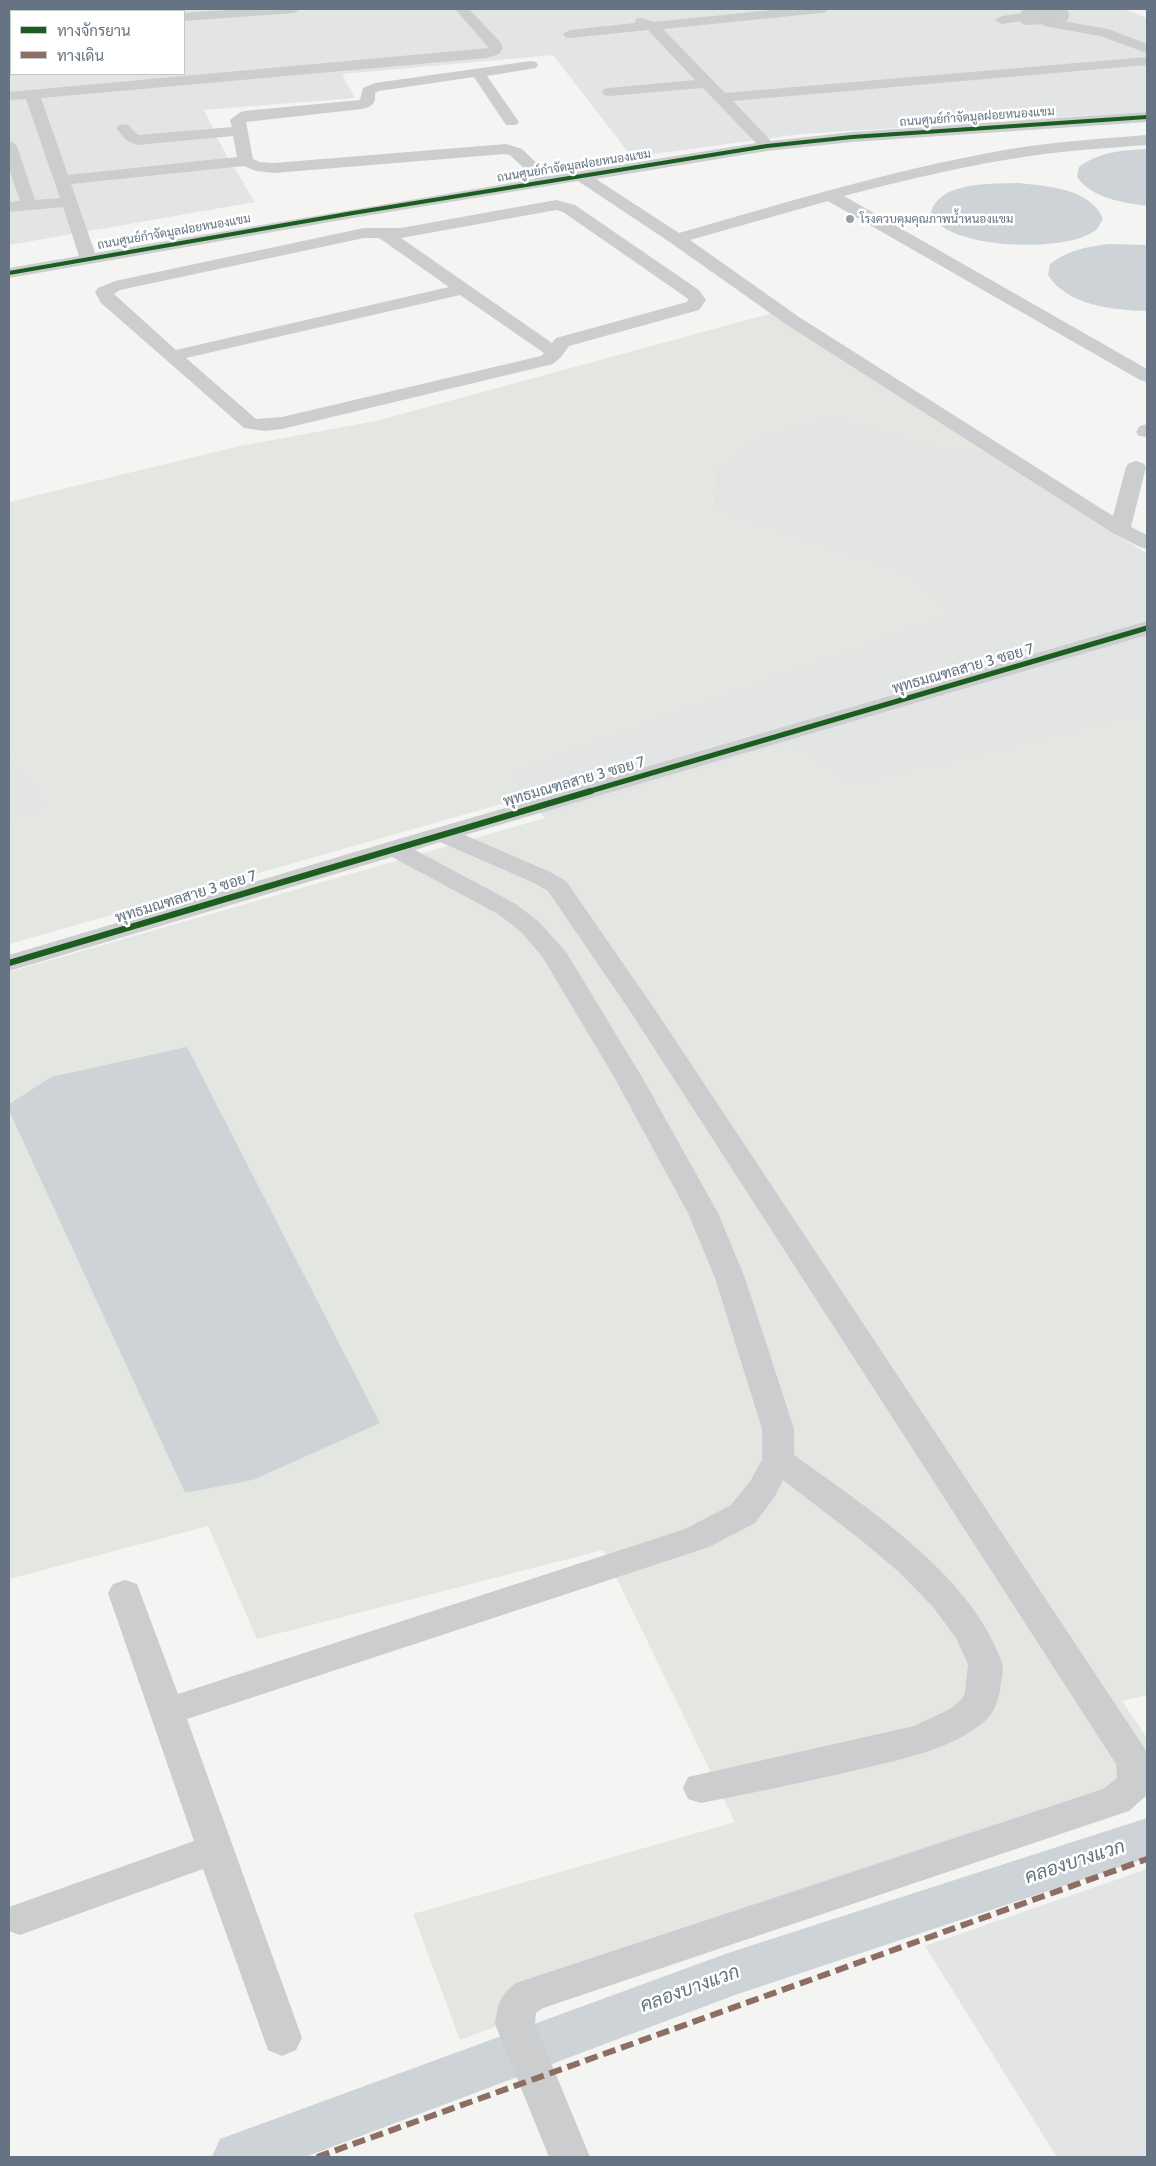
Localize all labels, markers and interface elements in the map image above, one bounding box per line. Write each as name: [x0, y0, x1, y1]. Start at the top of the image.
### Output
legend: [10, 10, 185, 75]
text: ทางจักรยาน: [57, 22, 131, 40]
text: ทางเดิน: [57, 47, 104, 65]
street label: ถนนศูนย์กำจัดมูลฝอยหนองแขม: [899, 104, 1055, 130]
street label: ถนนศูนย์กำจัดมูลฝอยหนองแขม: [496, 147, 652, 185]
street label: ถนนศูนย์กำจัดมูลฝอยหนองแขม: [96, 211, 252, 253]
place label: โรงควบคุมคุณภาพน้ำหนองแขม: [860, 212, 1013, 226]
marker: โรงควบคุมคุณภาพน้ำหนองแขม: [844, 213, 856, 225]
street label: พุทธมณฑลสาย 3 ซอย 7: [890, 640, 1036, 698]
street label: พุทธมณฑลสาย 3 ซอย 7: [501, 753, 647, 811]
street label: พุทธมณฑลสาย 3 ซอย 7: [113, 867, 259, 927]
water label: คลองบางแวก: [1022, 1835, 1128, 1889]
water label: คลองบางแวก: [637, 1960, 743, 2018]

